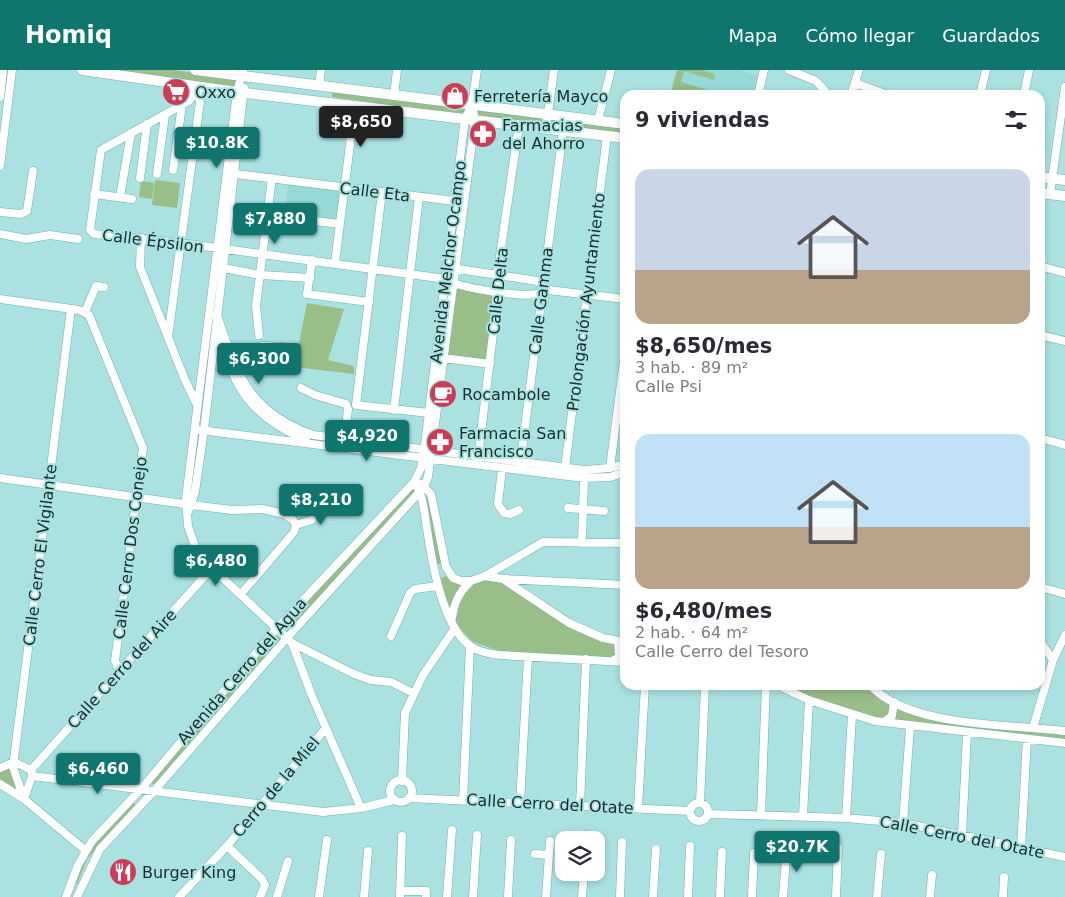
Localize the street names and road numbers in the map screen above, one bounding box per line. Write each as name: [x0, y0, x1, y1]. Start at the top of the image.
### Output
street label: Avenida Melchor Ocampo: [426, 160, 470, 364]
street label: Calle Eta: [339, 178, 411, 206]
street label: Prolongación Ayuntamiento: [563, 192, 609, 412]
street label: Calle Épsilon: [101, 225, 205, 257]
street label: Calle Gamma: [525, 246, 557, 356]
street label: Calle Delta: [484, 247, 512, 335]
street label: Calle Cerro Dos Conejo: [109, 456, 151, 640]
street label: Calle Cerro El Vigilante: [19, 463, 61, 647]
street label: Avenida Cerro del Agua: [173, 594, 311, 748]
street label: Calle Cerro del Aire: [63, 605, 181, 733]
street label: Cerro de la Miel: [228, 733, 324, 841]
street label: Calle Cerro del Otate: [466, 790, 634, 818]
street label: Calle Cerro del Otate: [878, 812, 1046, 862]

